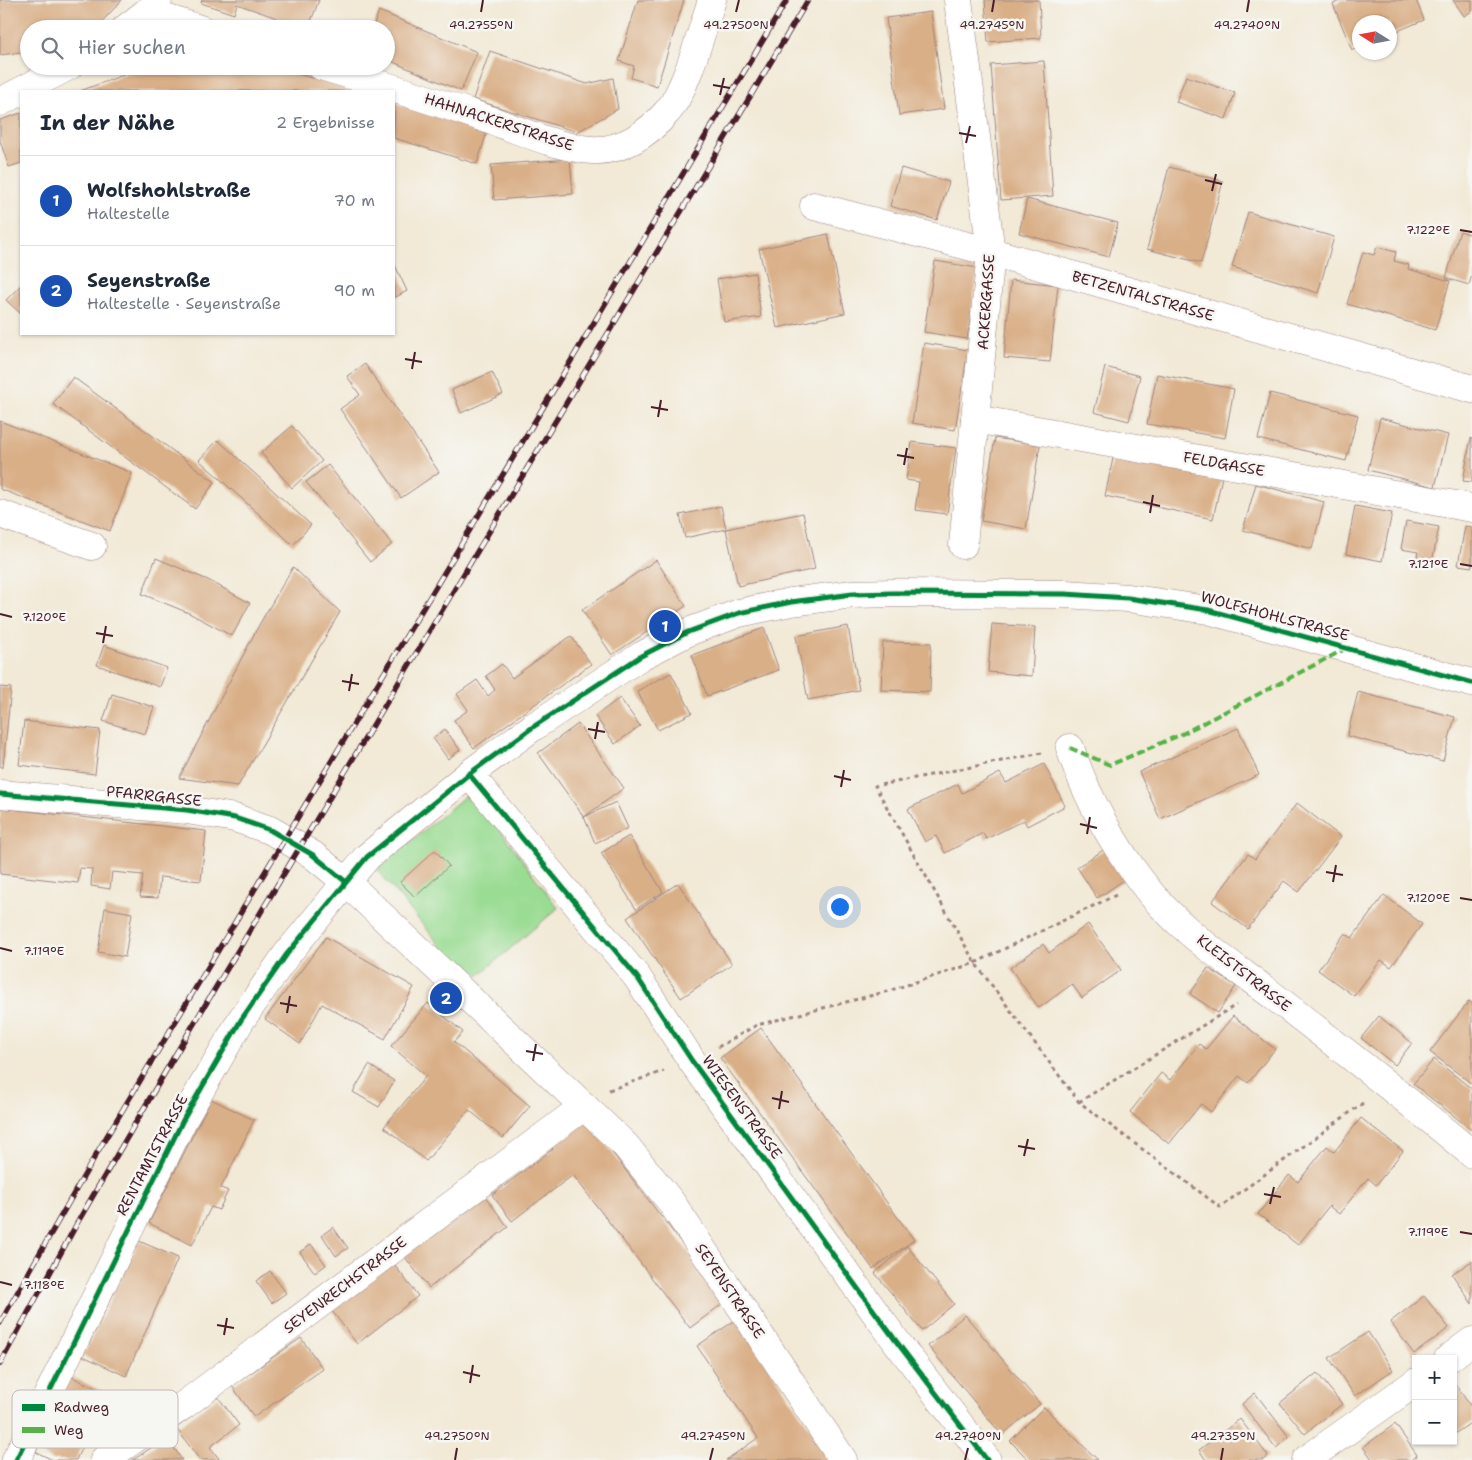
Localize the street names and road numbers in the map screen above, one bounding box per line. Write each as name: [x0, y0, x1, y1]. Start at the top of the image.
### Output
street label: HAHNACKERSTRASSE: [422, 88, 576, 156]
street label: ACKERGASSE: [973, 253, 999, 351]
street label: BETZENTALSTRASSE: [1070, 266, 1216, 326]
street label: FELDGASSE: [1182, 447, 1266, 481]
street label: WOLFSHOHLSTRASSE: [1198, 587, 1352, 645]
street label: PFARRGASSE: [105, 781, 203, 811]
street label: KLEISTSTRASSE: [1193, 930, 1295, 1016]
street label: WIESENSTRASSE: [697, 1051, 787, 1163]
street label: RENTAMTSTRASSE: [112, 1091, 192, 1219]
street label: SEYENRECHSTRASSE: [279, 1232, 411, 1338]
street label: SEYENSTRASSE: [691, 1239, 769, 1343]

